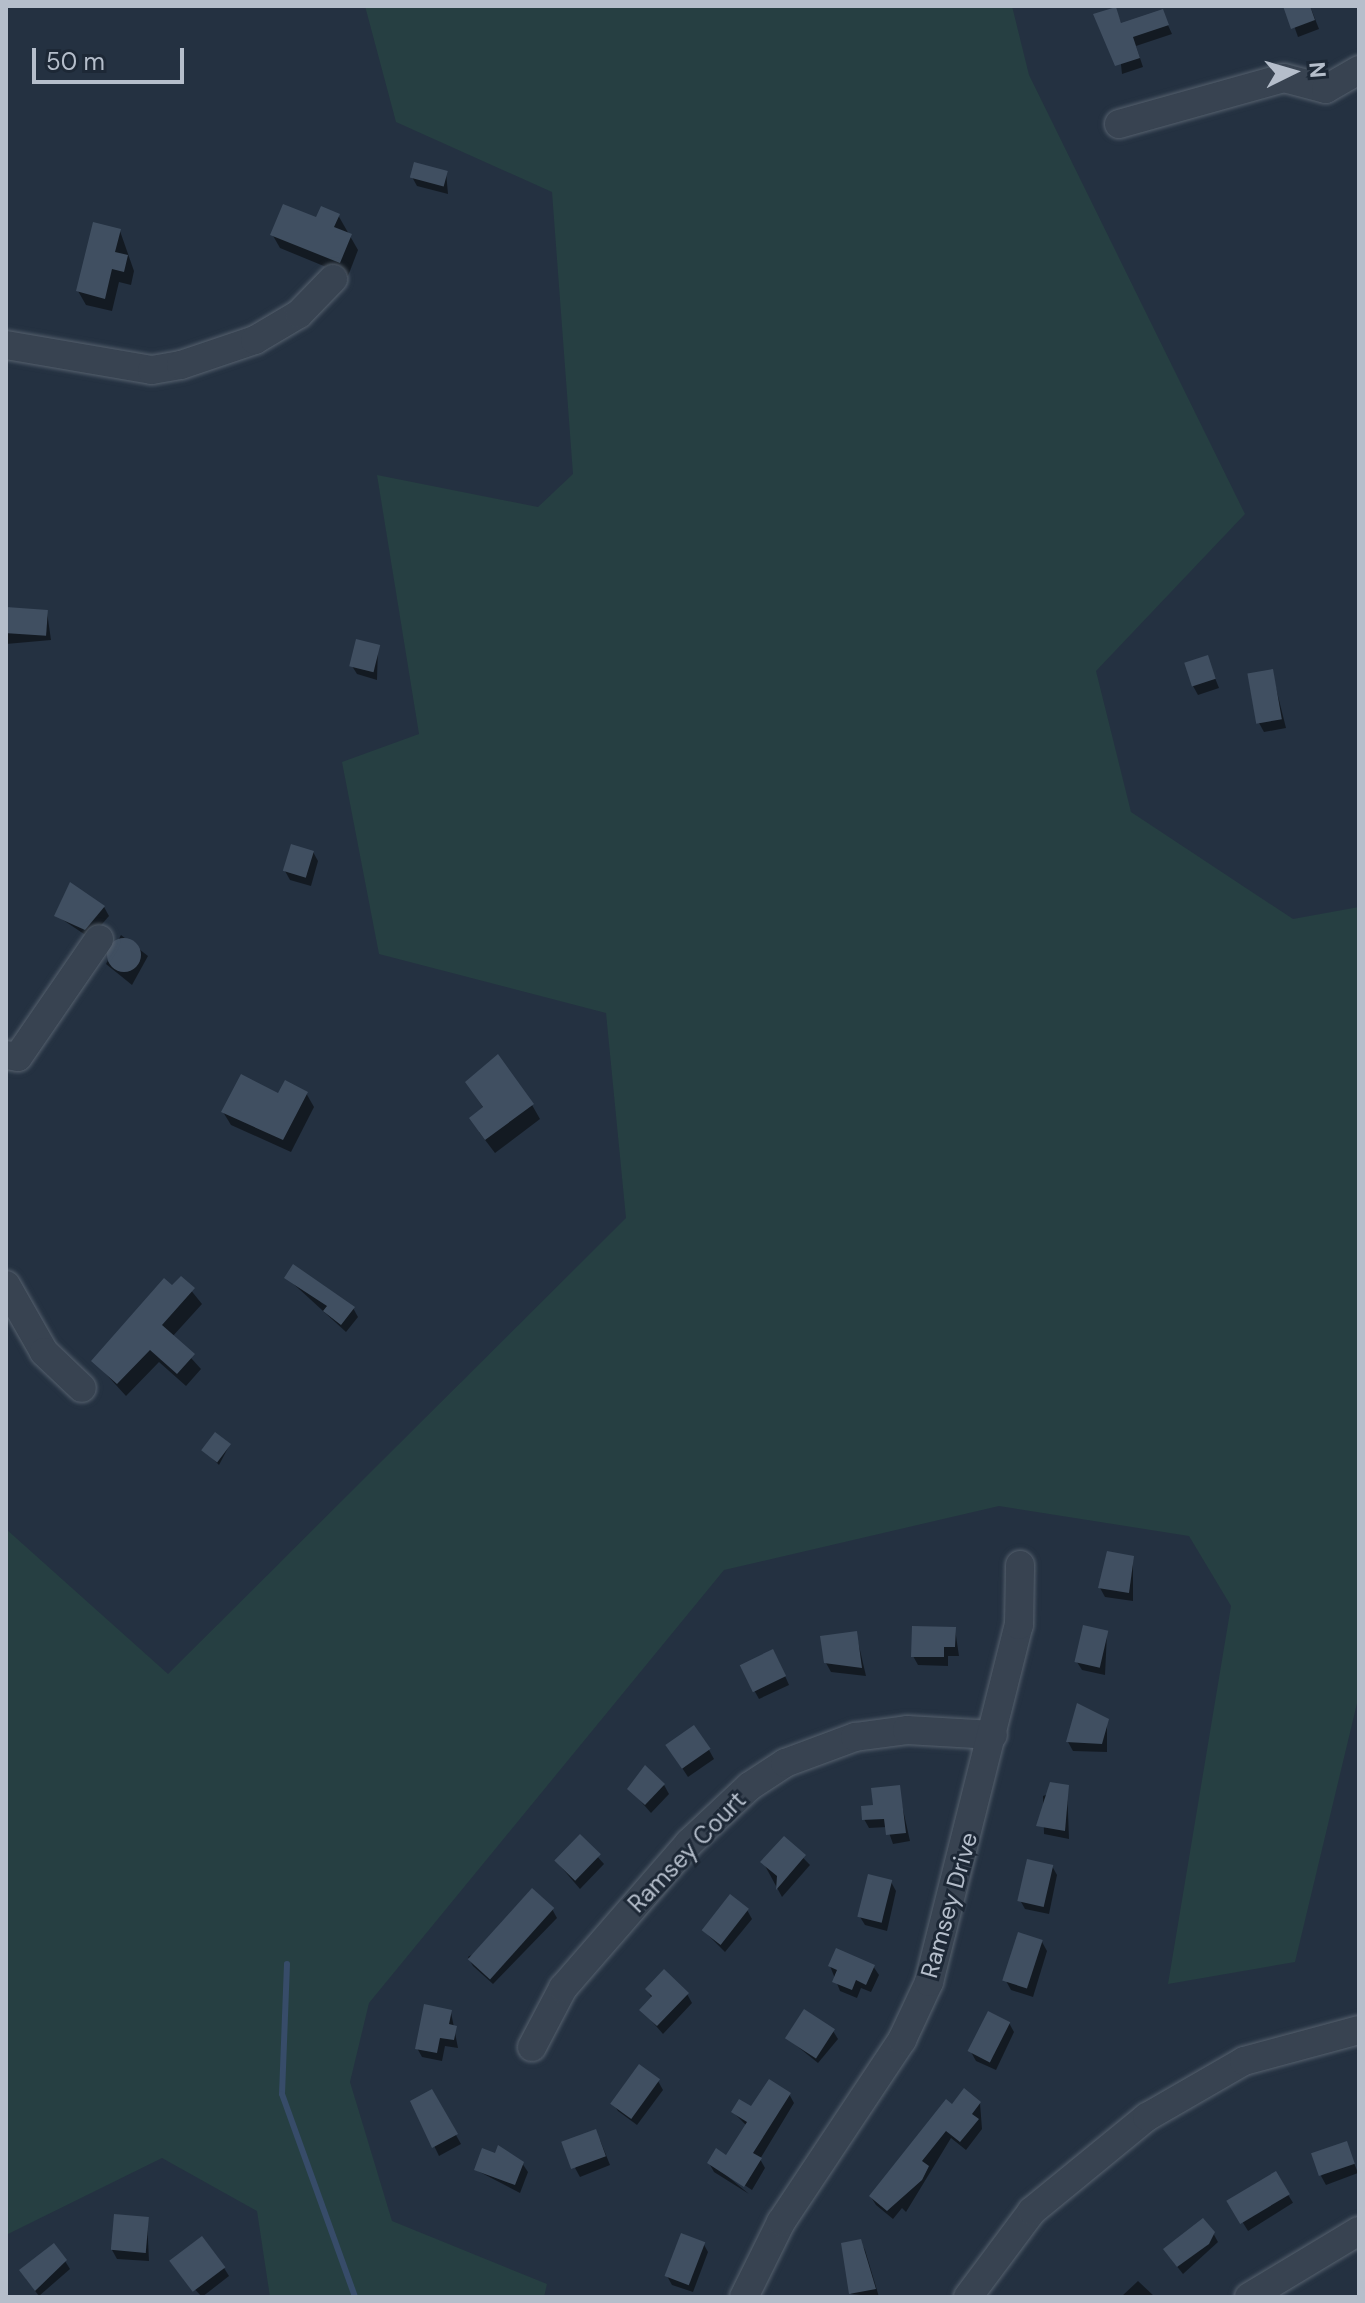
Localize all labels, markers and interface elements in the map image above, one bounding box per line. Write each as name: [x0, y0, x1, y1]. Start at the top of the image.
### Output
scale bar: [36, 32, 188, 82]
north arrow: [1253, 32, 1333, 112]
text: 50 m: [46, 46, 105, 77]
text: N: [1302, 61, 1333, 79]
street label: Ramsey Court: [622, 1786, 752, 1918]
street label: Ramsey Drive: [914, 1829, 984, 1981]

